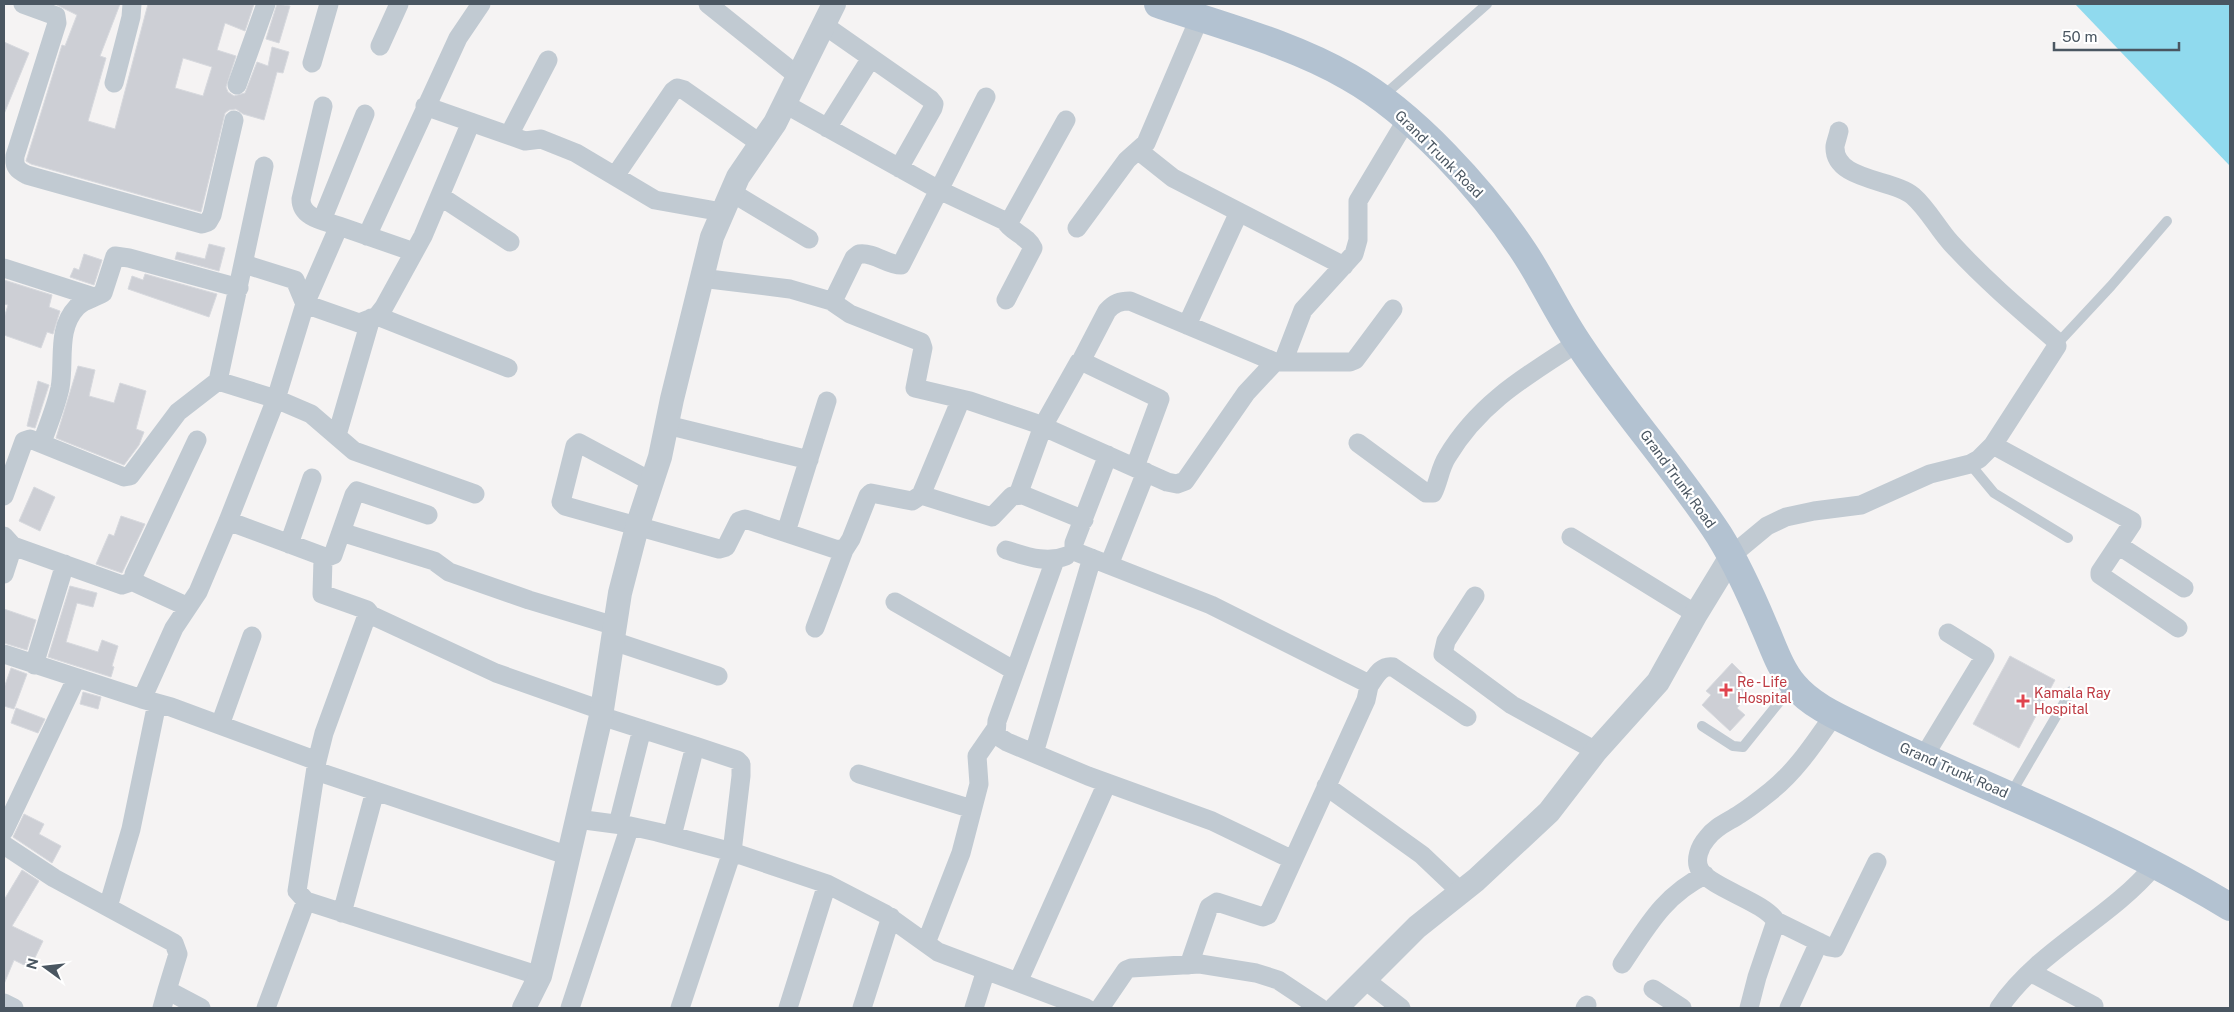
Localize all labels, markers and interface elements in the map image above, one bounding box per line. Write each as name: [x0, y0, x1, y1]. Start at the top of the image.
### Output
scale bar: [2054, 20, 2179, 52]
text: 50 m: [2062, 28, 2097, 45]
street label: Grand Trunk Road: [1392, 107, 1486, 201]
street label: Grand Trunk Road: [1637, 427, 1719, 531]
place label: Re - Life Hospital: [1737, 674, 1792, 706]
marker: Re - Life Hospital: [1719, 683, 1733, 697]
place label: Kamala Ray Hospital: [2034, 685, 2111, 717]
marker: Kamala Ray Hospital: [2016, 694, 2030, 708]
street label: Grand Trunk Road: [1897, 739, 2011, 801]
north arrow: [20, 942, 70, 992]
text: N: [23, 956, 42, 971]

